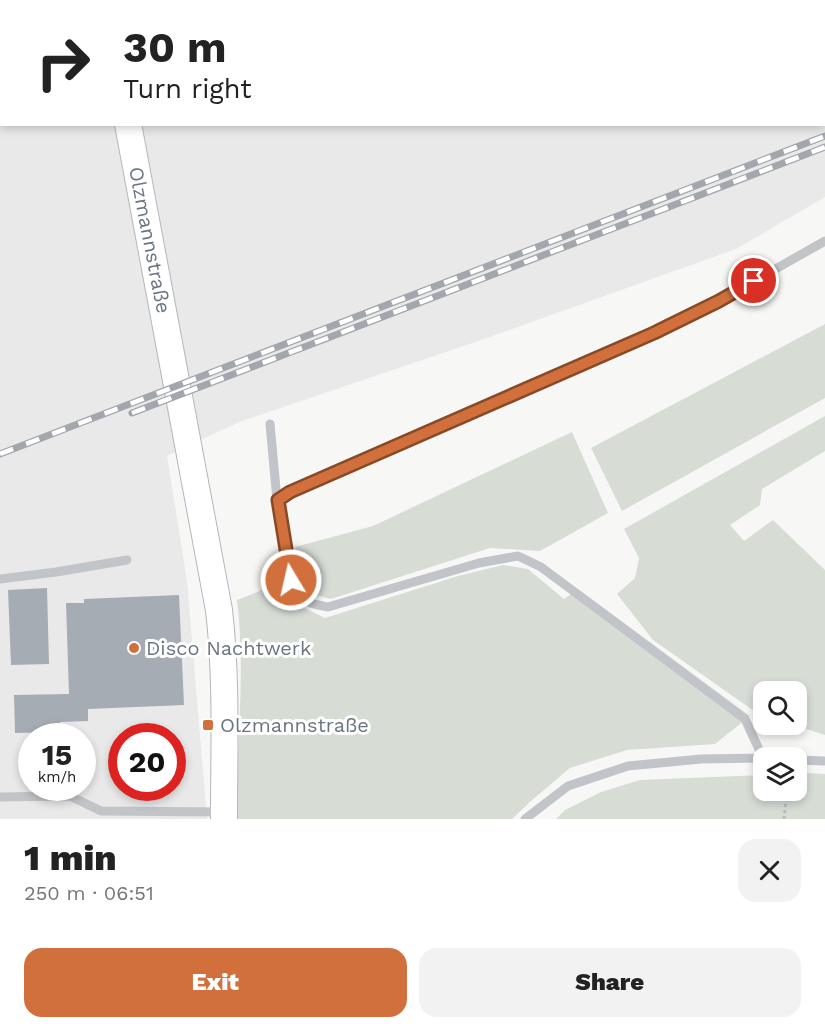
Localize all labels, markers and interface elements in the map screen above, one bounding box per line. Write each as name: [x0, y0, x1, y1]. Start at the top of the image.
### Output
text: 30 m: [123, 23, 227, 72]
icon: right: [24, 24, 102, 102]
text: Turn right: [123, 73, 252, 105]
street label: Olzmannstraße: [124, 165, 176, 315]
pin: [728, 255, 779, 306]
icon: arrive: [737, 264, 770, 297]
position arrow: [259, 548, 323, 612]
place label: Disco Nachtwerk: [146, 636, 311, 660]
marker: Disco Nachtwerk: [127, 641, 141, 655]
map controls: [753, 681, 807, 801]
button: search: [753, 681, 807, 735]
place label: Olzmannstraße: [220, 713, 369, 737]
marker: Olzmannstraße: [201, 718, 215, 732]
speed limit sign: 20: [108, 723, 186, 801]
text: 15: [42, 737, 72, 772]
button: layers: [753, 747, 807, 801]
text: km/h: [38, 768, 76, 786]
text: 1 min: [24, 837, 117, 879]
button: close: [738, 839, 801, 902]
text: 250 m · 06:51: [24, 881, 154, 905]
button: Exit: [24, 948, 407, 1017]
button: Share: [419, 948, 801, 1017]

